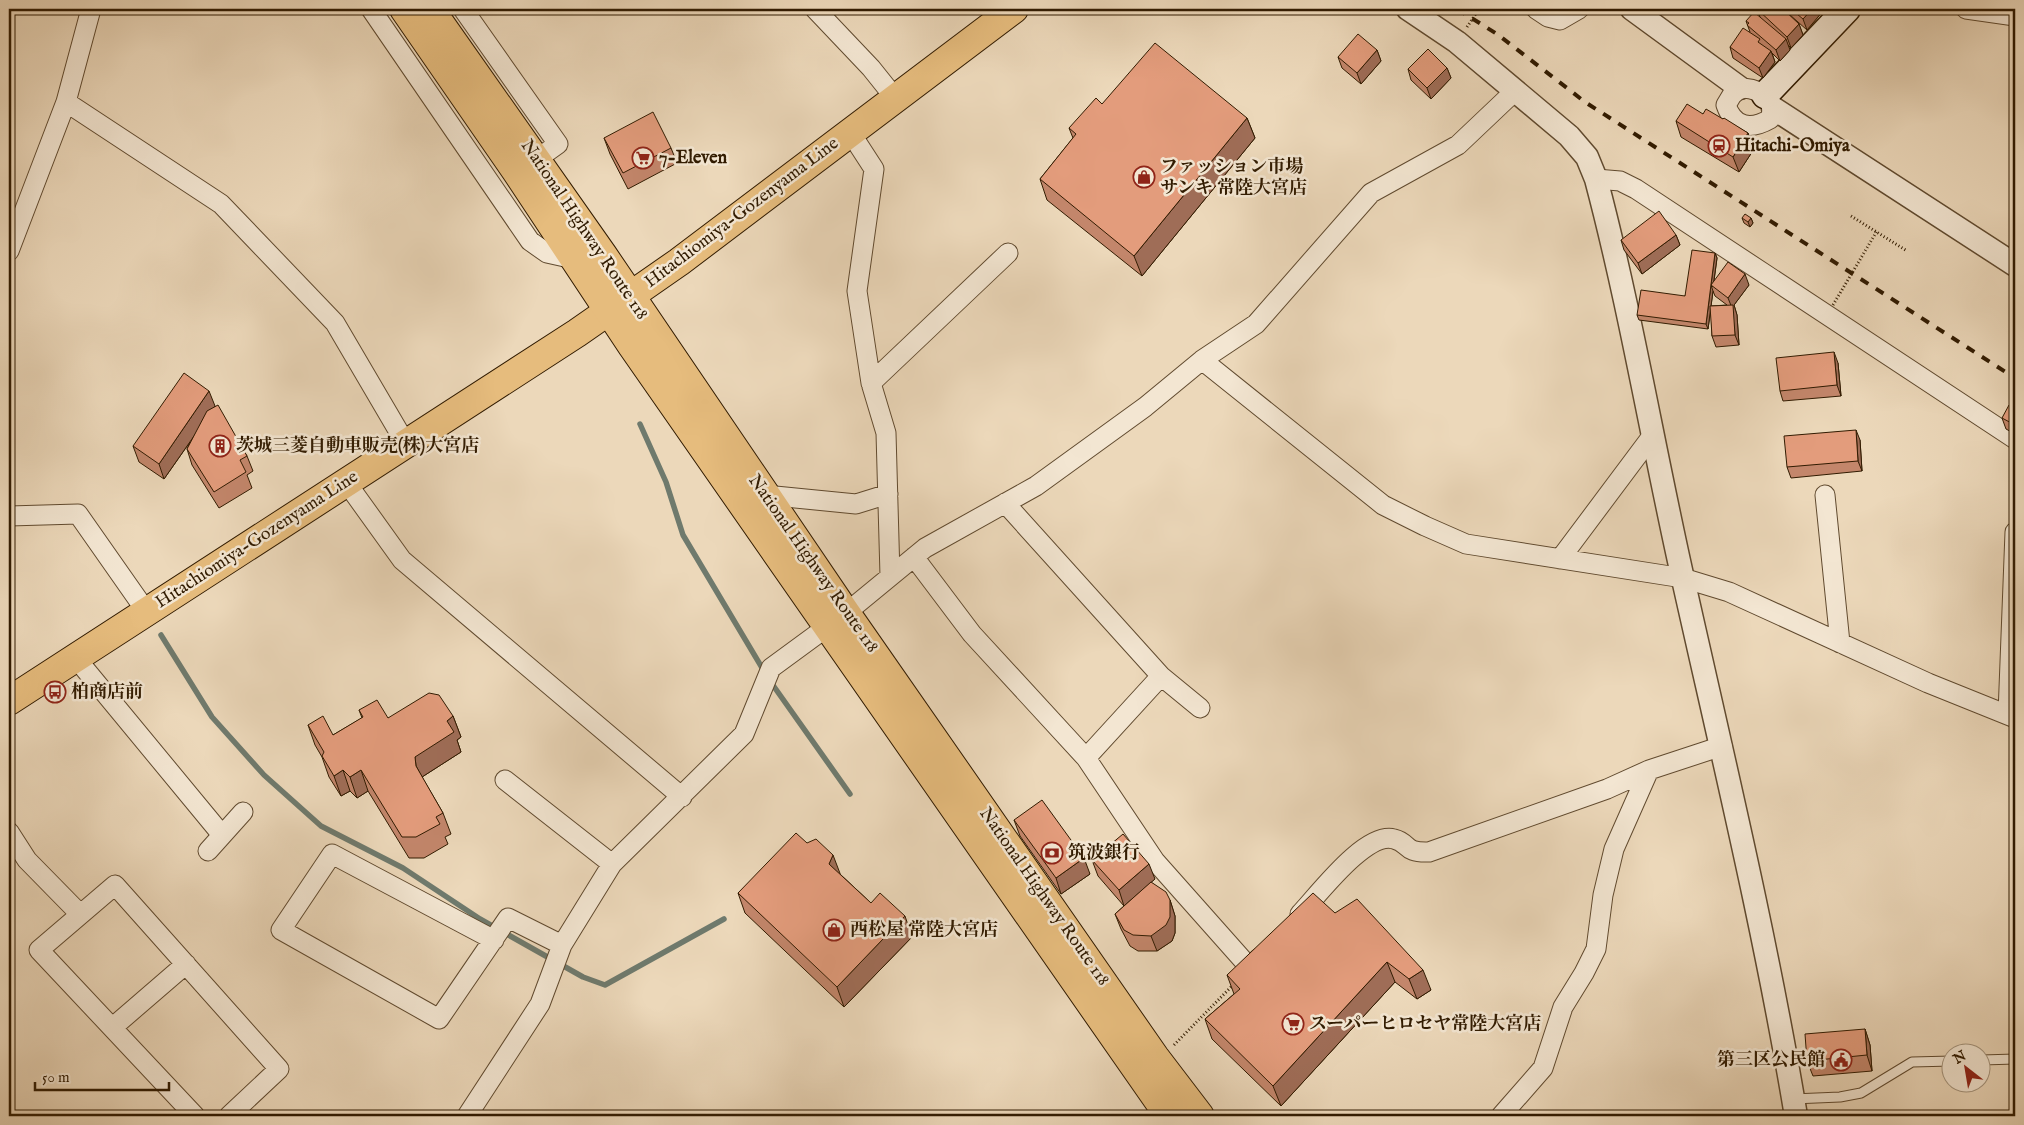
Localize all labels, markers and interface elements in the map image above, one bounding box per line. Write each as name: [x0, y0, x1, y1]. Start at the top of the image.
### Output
street label: Hitachiomiya-Gozenyama Line: [640, 132, 844, 294]
station icon: Hitachi-Omiya: [1707, 134, 1731, 158]
street label: National Highway Route 118: [515, 135, 653, 325]
place label: Hitachi-Omiya: [1735, 135, 1851, 158]
supermarket icon: 7-Eleven: [631, 146, 655, 170]
place label: 7-Eleven: [659, 147, 728, 170]
place label: ファッション市場 サンキ 常陸大宮店: [1160, 156, 1307, 200]
shop icon: ファッション市場 サンキ 常陸大宮店: [1132, 165, 1156, 189]
building icon: 茨城三菱自動車販売(株)大宮店: [208, 434, 232, 458]
place label: 茨城三菱自動車販売(株)大宮店: [236, 435, 479, 458]
street label: Hitachiomiya-Gozenyama Line: [151, 466, 363, 614]
street label: National Highway Route 118: [743, 470, 883, 658]
bus stop icon: 柏商店前: [43, 680, 67, 704]
place label: 柏商店前: [71, 681, 143, 704]
street label: National Highway Route 118: [974, 803, 1114, 991]
bank icon: 筑波銀行: [1040, 841, 1064, 865]
place label: 筑波銀行: [1068, 842, 1140, 865]
shop icon: 西松屋 常陸大宮店: [822, 918, 846, 942]
place label: 西松屋 常陸大宮店: [850, 919, 998, 942]
supermarket icon: スーパーヒロセヤ常陸大宮店: [1281, 1012, 1305, 1036]
place label: スーパーヒロセヤ常陸大宮店: [1309, 1013, 1541, 1036]
north arrow: [1942, 1042, 1992, 1092]
text: N: [1949, 1047, 1970, 1069]
public building icon: 第三区公民館: [1829, 1048, 1853, 1072]
place label: 第三区公民館: [1717, 1049, 1825, 1072]
scale bar: [35, 1060, 169, 1092]
text: 50 m: [42, 1068, 70, 1087]

